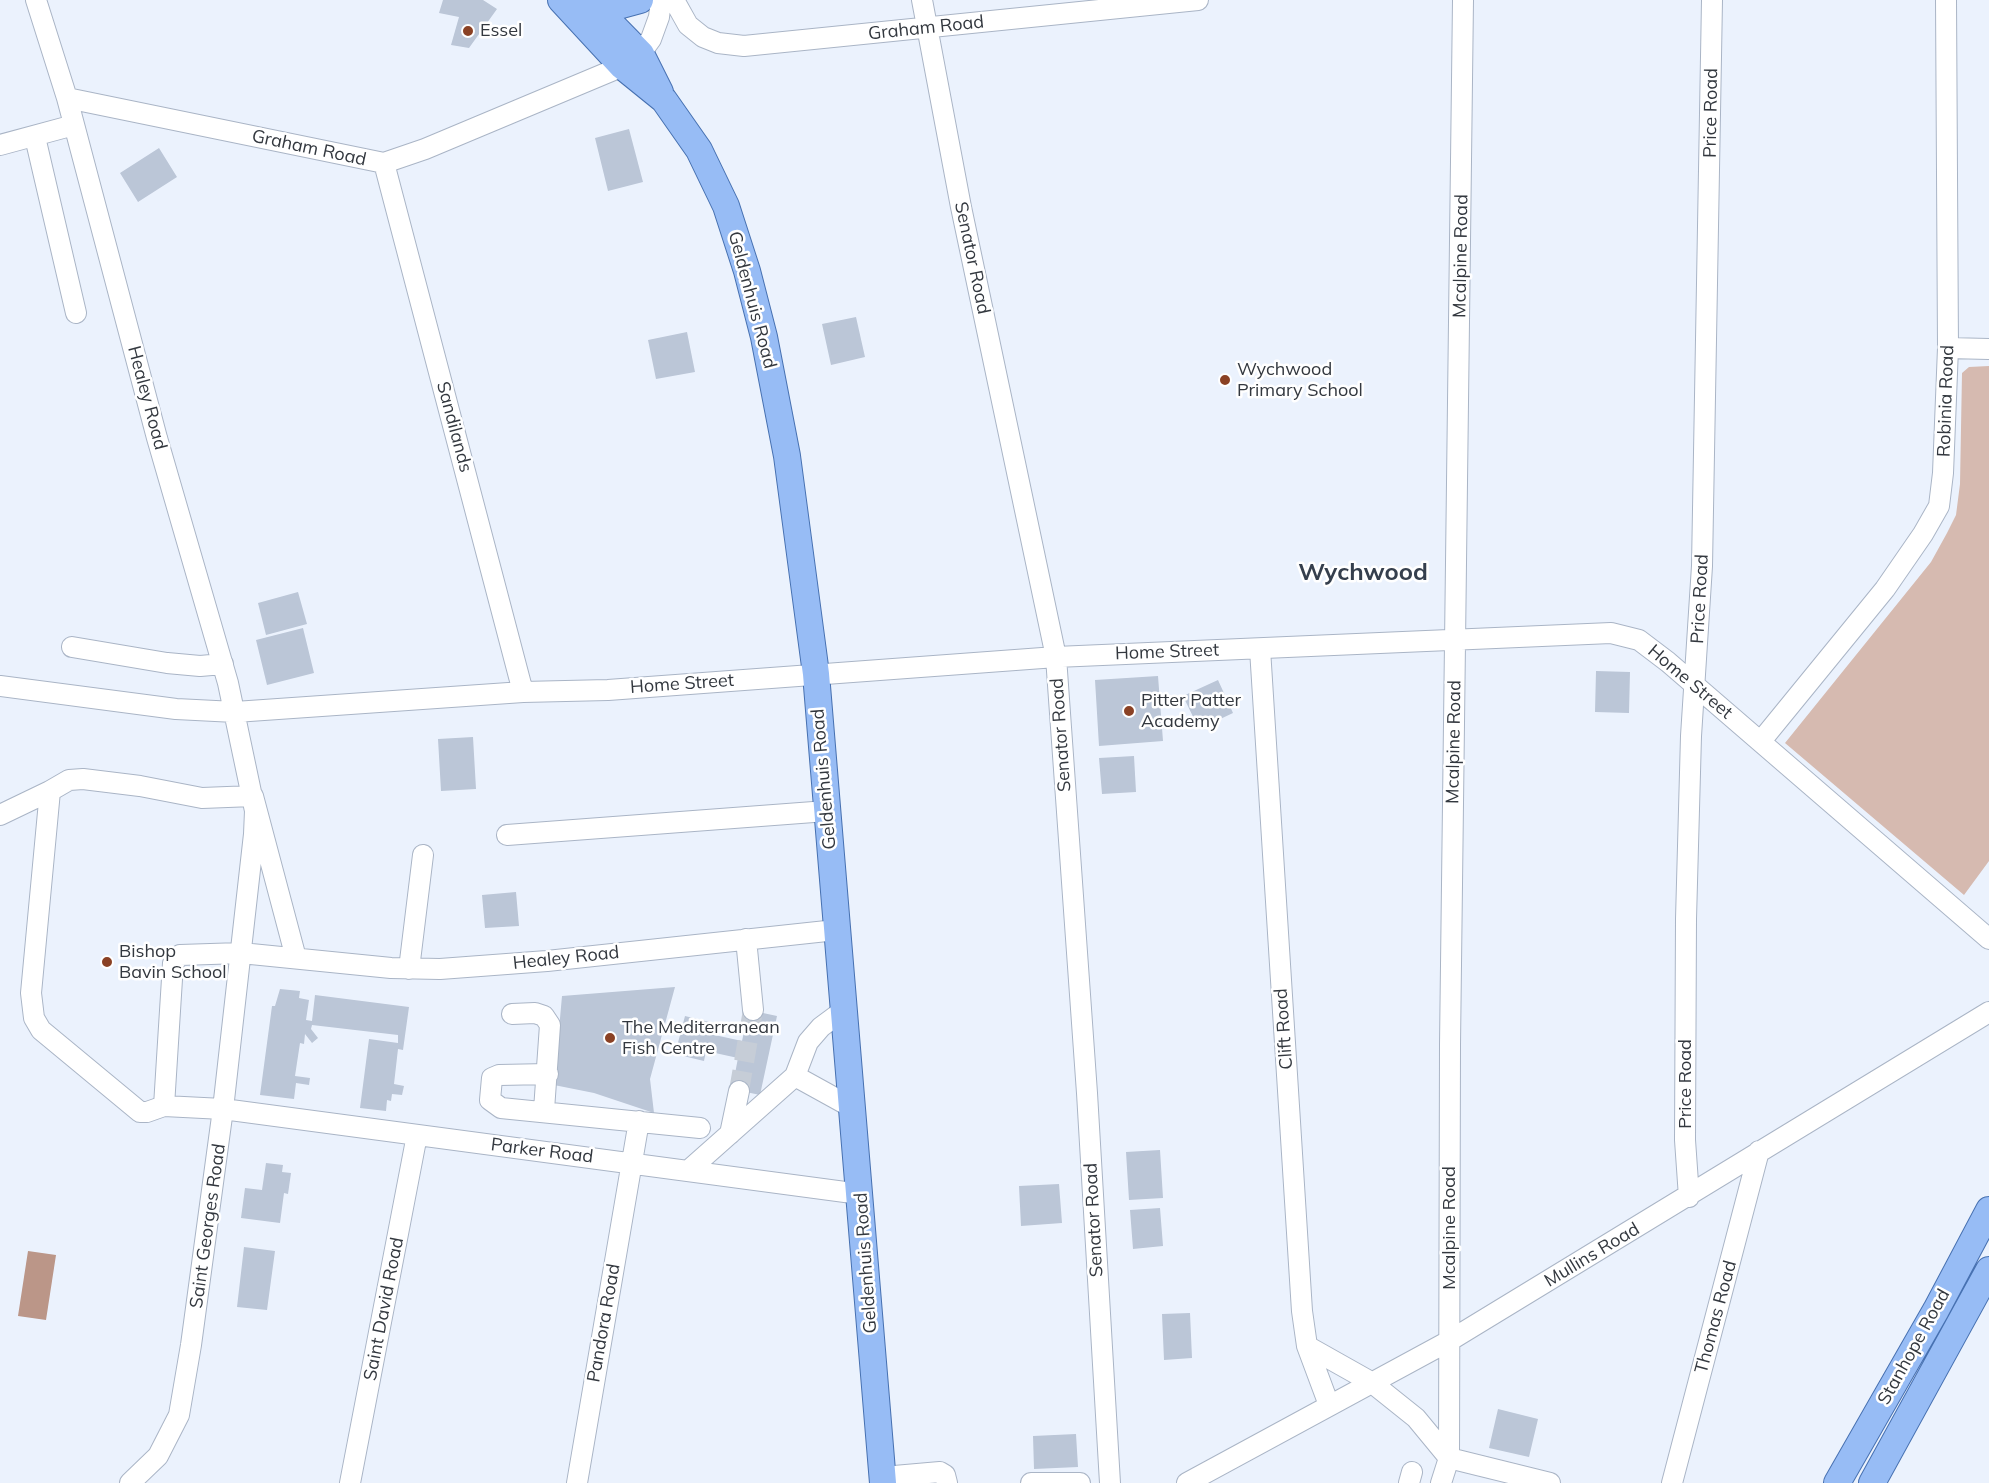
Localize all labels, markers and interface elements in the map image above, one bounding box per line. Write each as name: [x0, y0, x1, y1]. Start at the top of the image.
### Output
street label: Graham Road: [867, 11, 985, 45]
place label: Essel: [480, 20, 522, 42]
marker: Essel: [461, 24, 475, 38]
street label: Price Road: [1699, 68, 1723, 158]
street label: Graham Road: [250, 125, 368, 171]
street label: Mcalpine Road: [1449, 194, 1473, 318]
street label: Senator Road: [950, 200, 994, 316]
street label: Geldenhuis Road: [723, 229, 781, 371]
street label: Healey Road: [123, 344, 171, 452]
street label: Robinia Road: [1933, 345, 1959, 457]
place label: Wychwood Primary School: [1237, 359, 1363, 401]
marker: Wychwood Primary School: [1218, 373, 1232, 387]
street label: Sandilands: [432, 379, 476, 475]
street label: Price Road: [1687, 554, 1713, 644]
district label: Wychwood: [1298, 559, 1428, 587]
street label: Home Street: [1115, 639, 1219, 665]
street label: Home Street: [1643, 640, 1737, 724]
street label: Home Street: [629, 670, 735, 698]
street label: Senator Road: [1046, 677, 1076, 793]
street label: Mcalpine Road: [1442, 680, 1466, 804]
place label: Pitter Patter Academy: [1141, 690, 1241, 732]
marker: Pitter Patter Academy: [1122, 704, 1136, 718]
street label: Geldenhuis Road: [807, 708, 841, 850]
place label: Bishop Bavin School: [119, 941, 227, 984]
street label: Healey Road: [512, 942, 620, 974]
marker: Bishop Bavin School: [100, 955, 114, 969]
street label: Clift Road: [1270, 988, 1298, 1070]
place label: The Mediterranean Fish Centre: [622, 1017, 780, 1060]
marker: The Mediterranean Fish Centre: [603, 1031, 617, 1045]
street label: Price Road: [1675, 1039, 1697, 1129]
street label: Parker Road: [490, 1134, 594, 1168]
street label: Saint Georges Road: [186, 1142, 230, 1310]
street label: Senator Road: [1080, 1162, 1108, 1278]
street label: Mcalpine Road: [1439, 1166, 1461, 1290]
street label: Geldenhuis Road: [850, 1192, 882, 1334]
street label: Mullins Road: [1541, 1218, 1643, 1292]
street label: Saint David Road: [360, 1236, 408, 1382]
street label: Thomas Road: [1691, 1258, 1741, 1376]
street label: Pandora Road: [583, 1262, 625, 1384]
street label: Stanhope Road: [1873, 1285, 1955, 1409]

